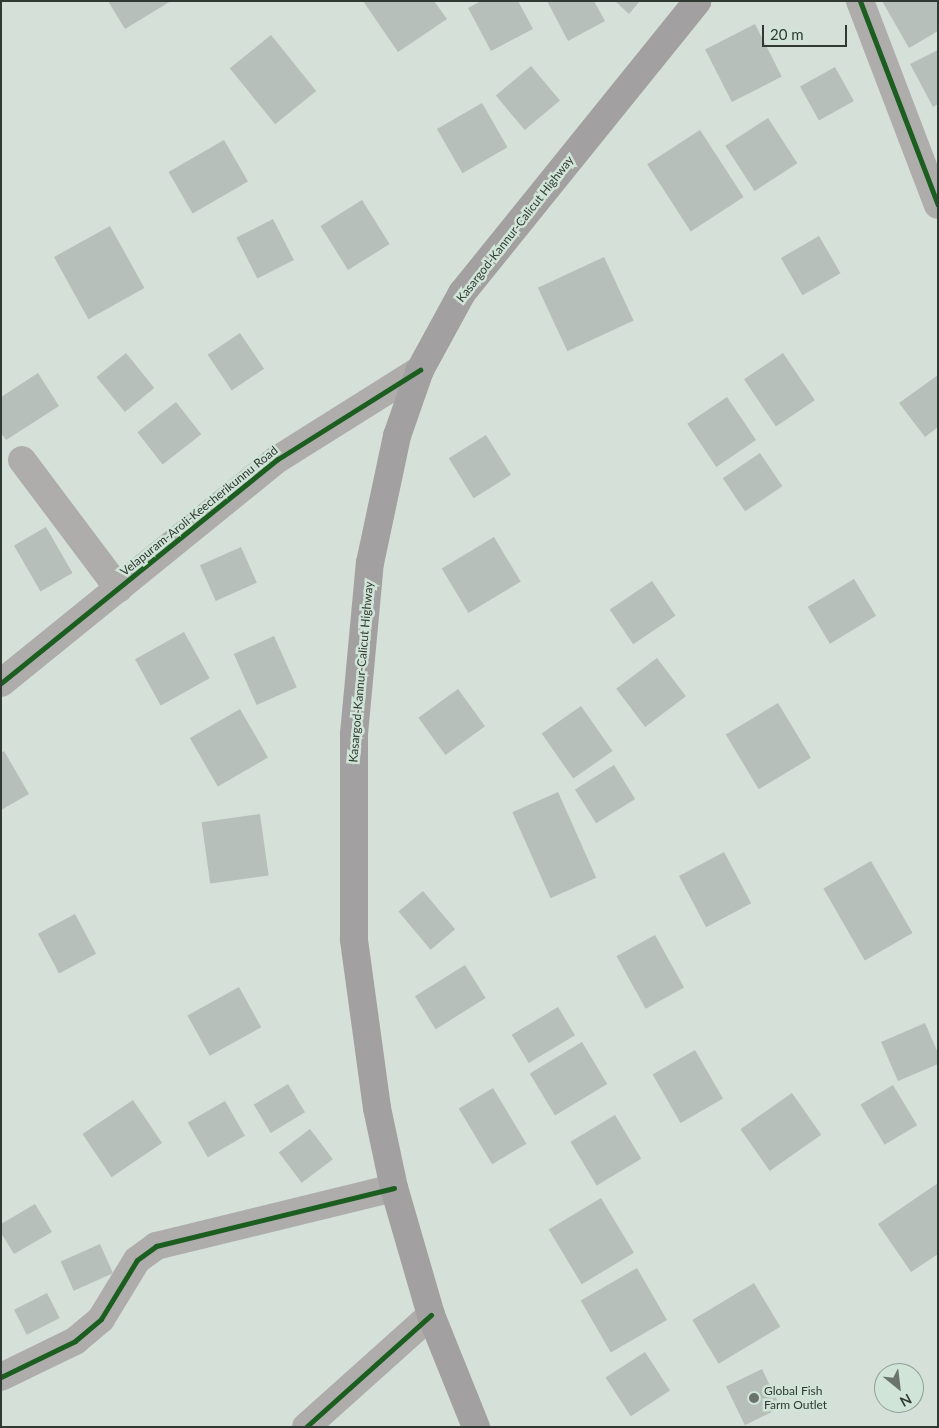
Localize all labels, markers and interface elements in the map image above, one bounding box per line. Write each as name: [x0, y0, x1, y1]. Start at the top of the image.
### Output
scale bar: [764, 15, 849, 47]
text: 20 m: [770, 25, 804, 43]
street label: Kasargod-Kannur-Calicut Highway: [453, 153, 577, 305]
street label: Velapuram-Aroli-Keecherikunnu Road: [117, 443, 281, 579]
street label: Kasargod-Kannur-Calicut Highway: [346, 581, 376, 763]
north arrow: [874, 1363, 924, 1413]
place label: Global Fish Farm Outlet: [764, 1384, 827, 1412]
text: N: [897, 1391, 915, 1411]
marker: Global Fish Farm Outlet: [748, 1392, 760, 1404]

